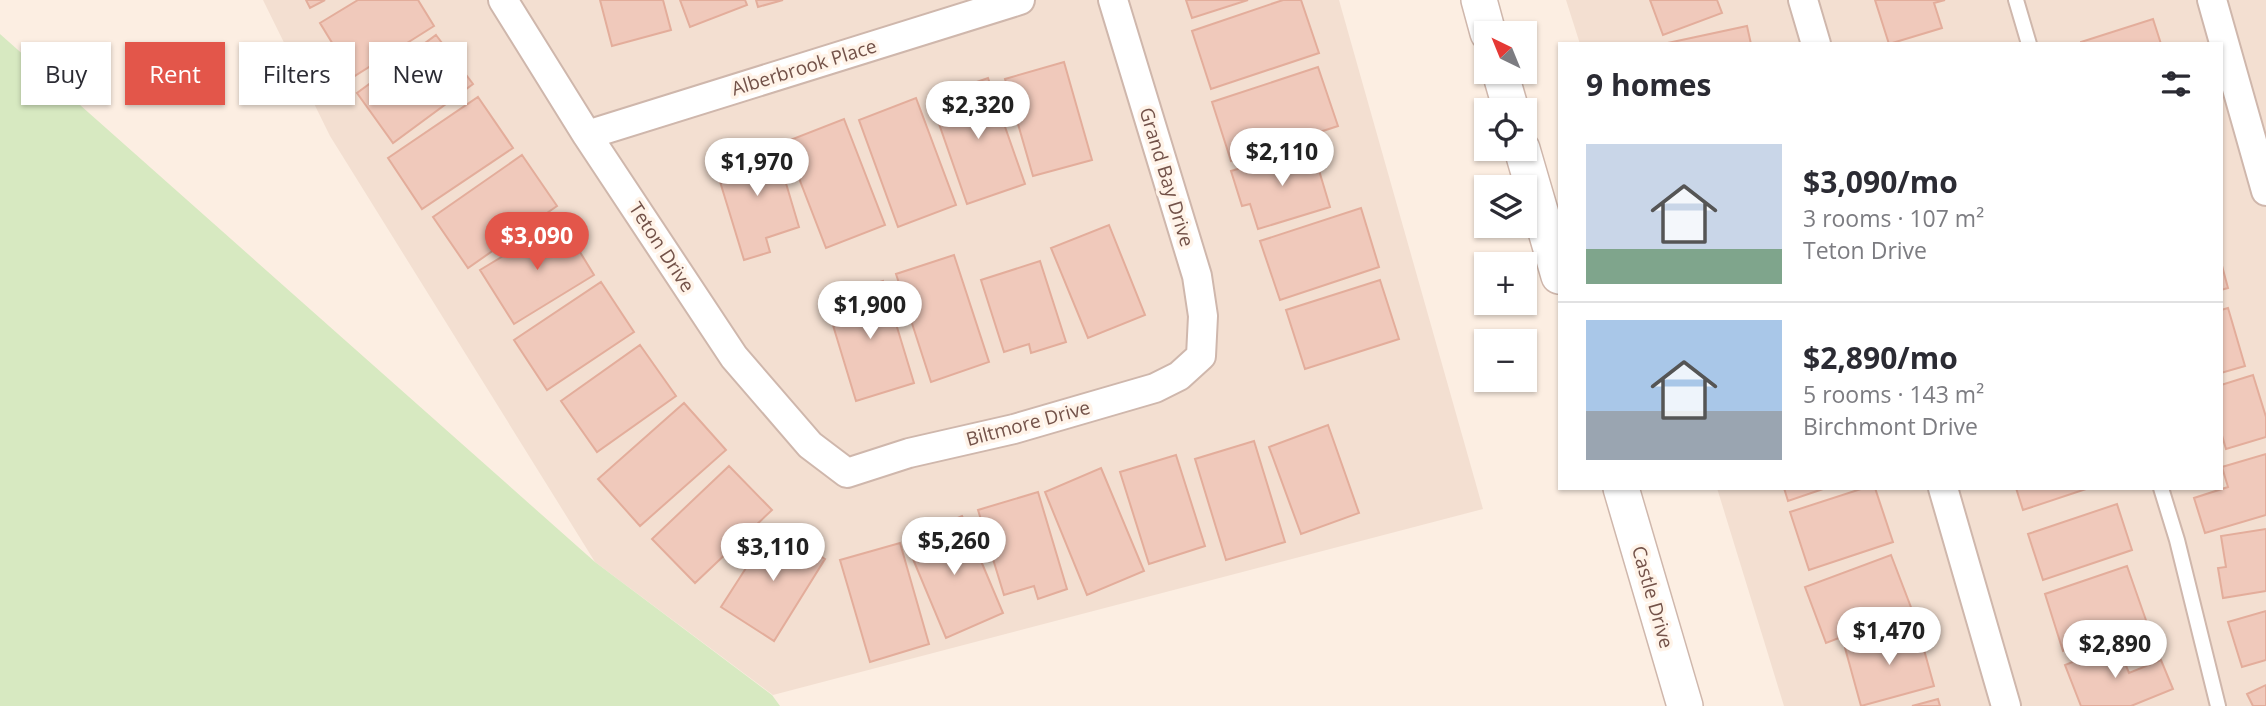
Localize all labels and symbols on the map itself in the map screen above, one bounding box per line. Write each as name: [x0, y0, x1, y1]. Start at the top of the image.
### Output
north arrow: [1474, 21, 1536, 84]
street label: Alberbrook Place: [728, 33, 880, 101]
pin: $2,320: [921, 82, 1035, 141]
street label: Grand Bay Drive: [1133, 104, 1201, 250]
pin: $2,110: [1225, 128, 1339, 188]
pin: $1,970: [700, 138, 814, 198]
street label: Teton Drive: [623, 197, 701, 297]
pin: $3,090: [480, 212, 594, 272]
pin: $1,900: [813, 282, 927, 341]
street label: Biltmore Drive: [963, 394, 1093, 452]
pin: $5,260: [897, 518, 1011, 577]
pin: $3,110: [716, 524, 830, 583]
street label: Castle Drive: [1626, 543, 1680, 651]
pin: $1,470: [1832, 608, 1946, 667]
pin: $2,890: [2058, 620, 2172, 680]

